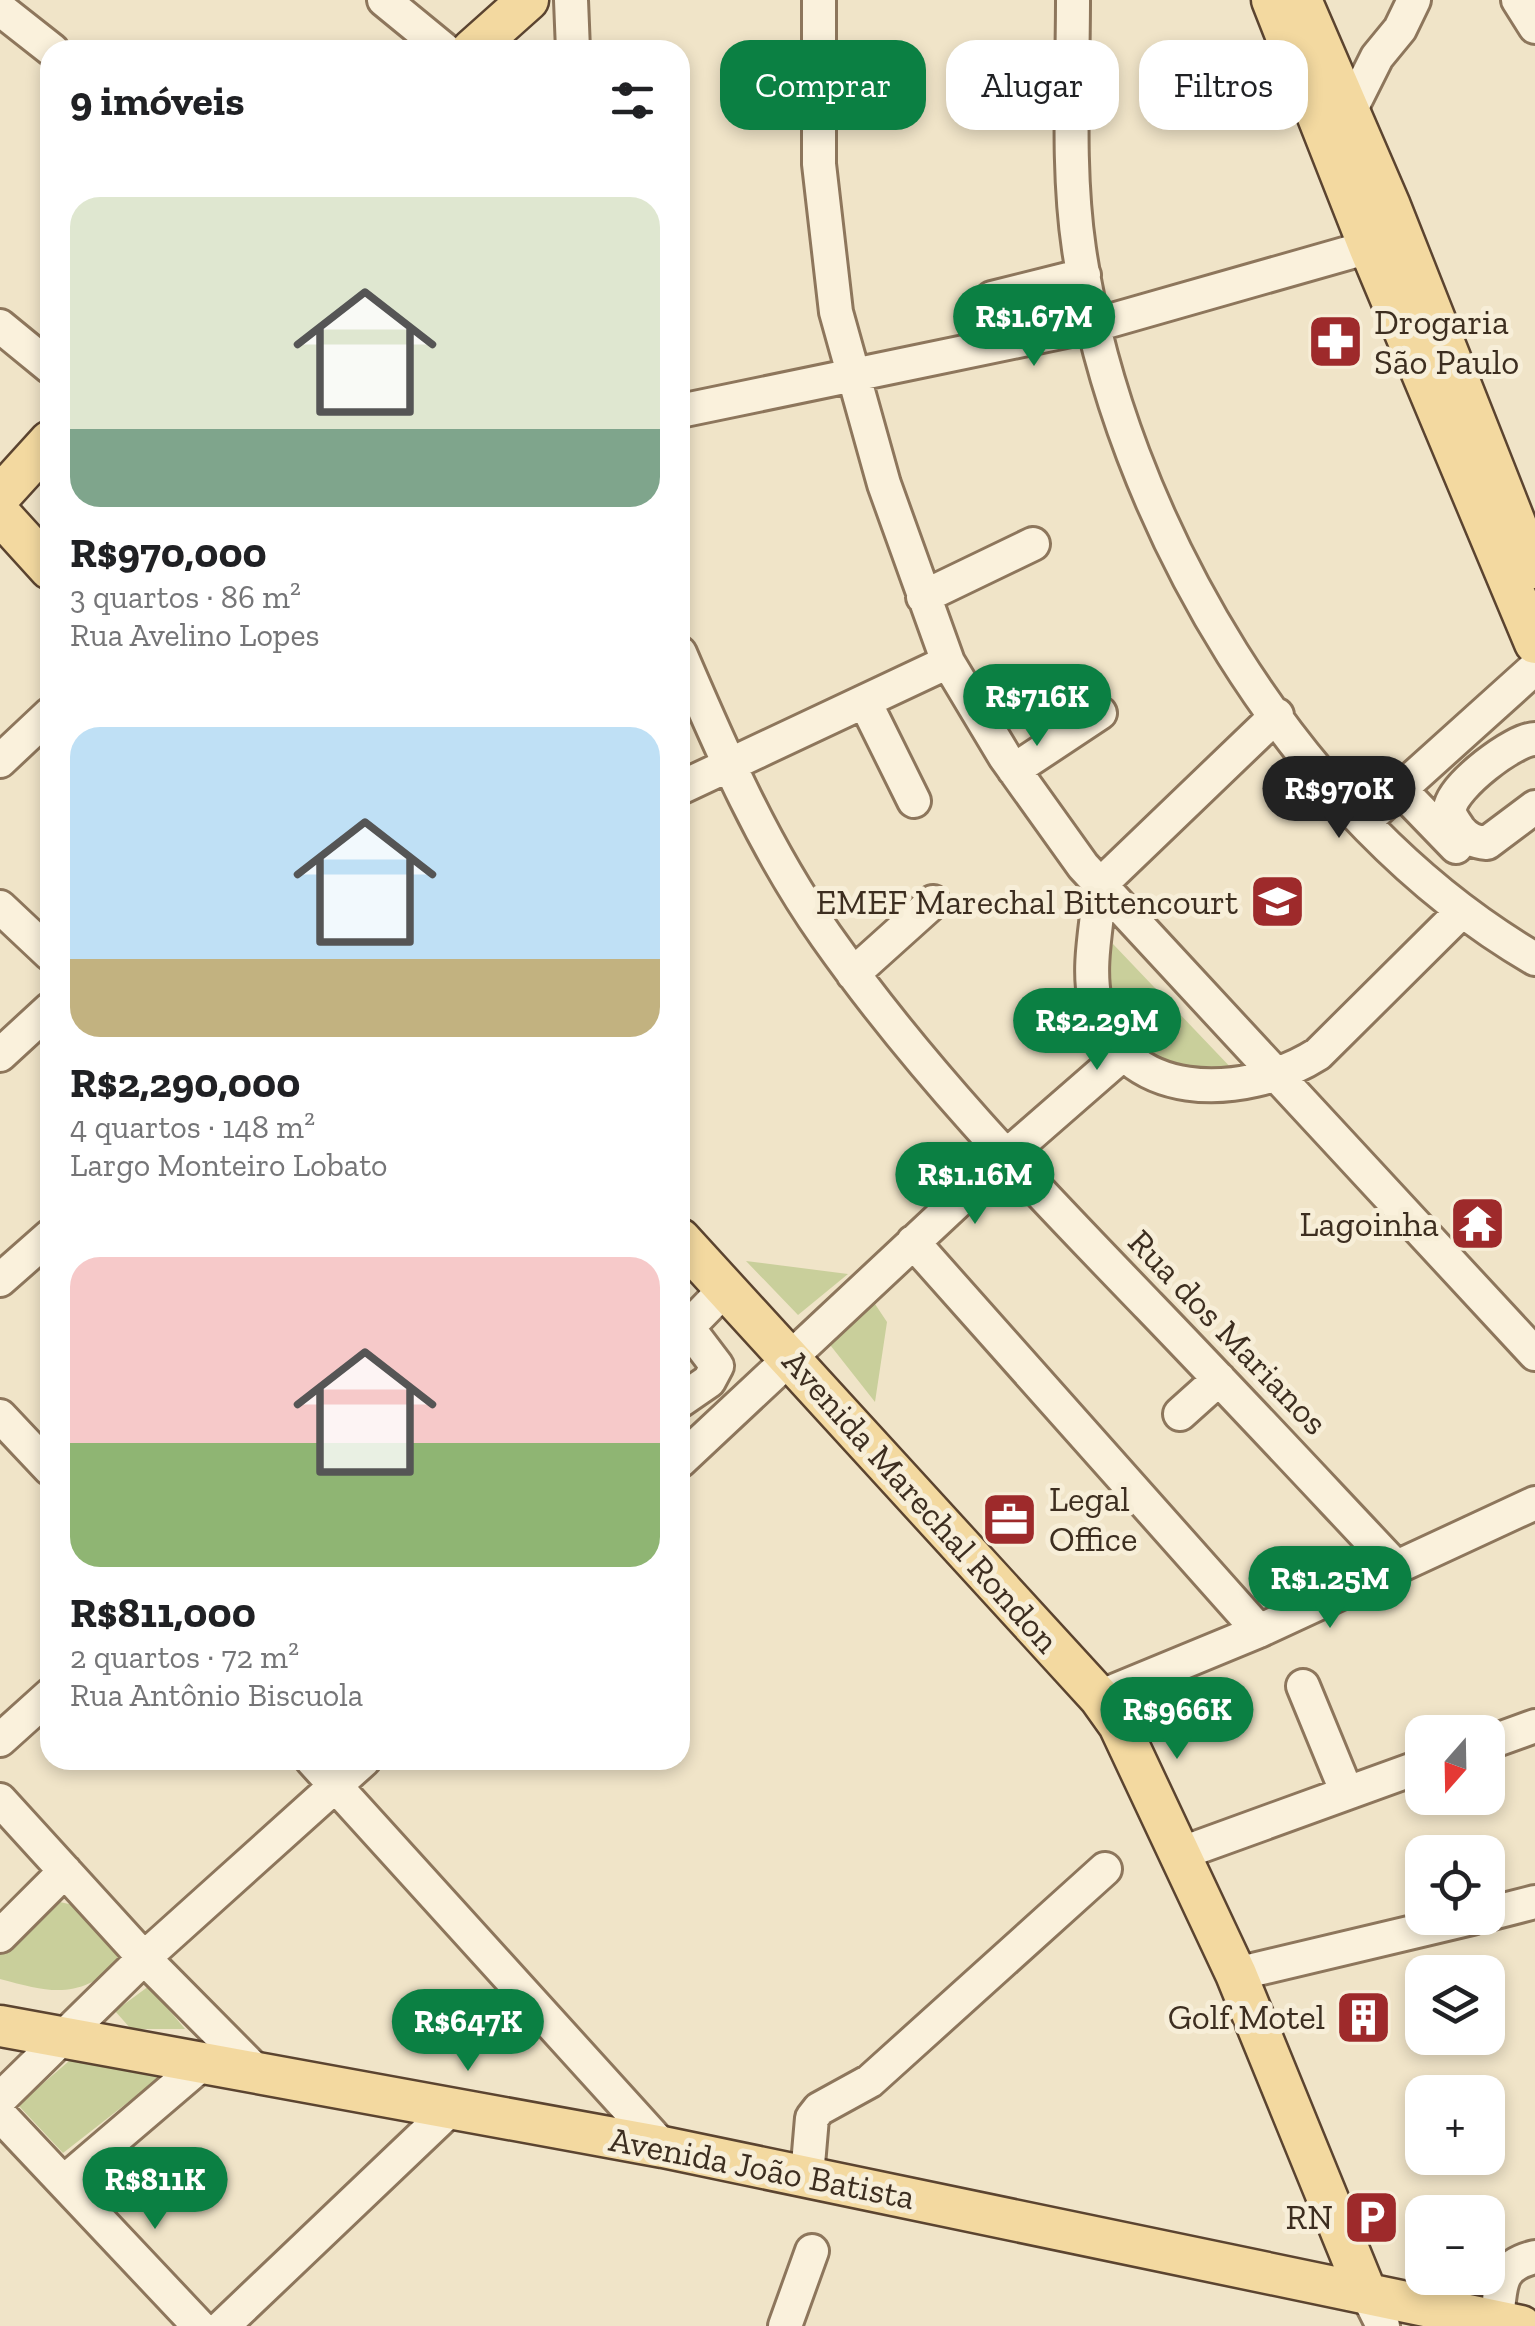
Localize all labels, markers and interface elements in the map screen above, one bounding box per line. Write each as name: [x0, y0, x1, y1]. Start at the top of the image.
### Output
chip: Comprar: [720, 40, 926, 130]
chip: Alugar: [946, 40, 1119, 130]
chip: Filtros: [1139, 40, 1308, 130]
icon: filters: [605, 73, 660, 128]
text: 9 imóveis: [70, 75, 245, 126]
icon: home: [275, 262, 455, 442]
pin: R$1.67M: [942, 284, 1126, 369]
text: R$1.67M: [975, 297, 1093, 335]
place label: Drogaria São Paulo: [1374, 301, 1519, 383]
pharmacy icon: Drogaria São Paulo: [1305, 312, 1365, 372]
text: R$970,000: [70, 527, 267, 578]
text: 3 quartos · 86 m²: [70, 578, 301, 616]
text: Rua Avelino Lopes: [70, 616, 320, 654]
pin: R$716K: [956, 664, 1118, 749]
text: R$716K: [985, 677, 1089, 715]
pin: R$970K: [1258, 756, 1420, 841]
text: R$970K: [1284, 769, 1394, 807]
icon: home: [275, 792, 455, 972]
school or university icon: EMEF Marechal Bittencourt: [1247, 872, 1307, 932]
place label: EMEF Marechal Bittencourt: [816, 881, 1238, 923]
pin: R$2.29M: [1005, 988, 1189, 1073]
text: R$2.29M: [1035, 1001, 1159, 1039]
text: R$2,290,000: [70, 1057, 300, 1108]
text: 4 quartos · 148 m²: [70, 1108, 315, 1146]
pin: R$1.16M: [883, 1142, 1067, 1227]
text: Largo Monteiro Lobato: [70, 1146, 387, 1184]
text: R$1.16M: [917, 1155, 1033, 1193]
temple icon: Lagoinha: [1448, 1194, 1508, 1254]
place label: Lagoinha: [1300, 1203, 1439, 1245]
street label: Rua dos Marianos: [1120, 1221, 1336, 1443]
icon: home: [275, 1322, 455, 1502]
street label: Avenida Marechal Rondon: [774, 1341, 1068, 1661]
place label: Legal Office: [1049, 1478, 1137, 1560]
office icon: Legal Office: [980, 1489, 1040, 1549]
pin: R$1.25M: [1238, 1546, 1422, 1631]
text: R$1.25M: [1270, 1559, 1390, 1597]
text: R$811,000: [70, 1587, 256, 1638]
text: 2 quartos · 72 m²: [70, 1638, 299, 1676]
text: Rua Antônio Biscuola: [70, 1676, 363, 1714]
pin: R$966K: [1096, 1677, 1258, 1762]
text: R$966K: [1122, 1690, 1232, 1728]
north arrow: [1405, 1715, 1505, 1815]
map controls: [1405, 1715, 1505, 2295]
button: locate: [1405, 1835, 1505, 1935]
button: layers: [1405, 1955, 1505, 2055]
building icon: Golf Motel: [1334, 1987, 1394, 2047]
pin: R$647K: [387, 1989, 549, 2074]
place label: Golf Motel: [1168, 1996, 1325, 2038]
text: R$647K: [414, 2002, 522, 2040]
button: +: [1405, 2075, 1505, 2175]
street label: Avenida João Batista: [606, 2118, 918, 2218]
pin: R$811K: [74, 2147, 236, 2232]
text: R$811K: [105, 2160, 205, 2198]
parking icon: RN: [1342, 2187, 1402, 2247]
button: −: [1405, 2195, 1505, 2295]
place label: RN: [1286, 2196, 1333, 2238]

